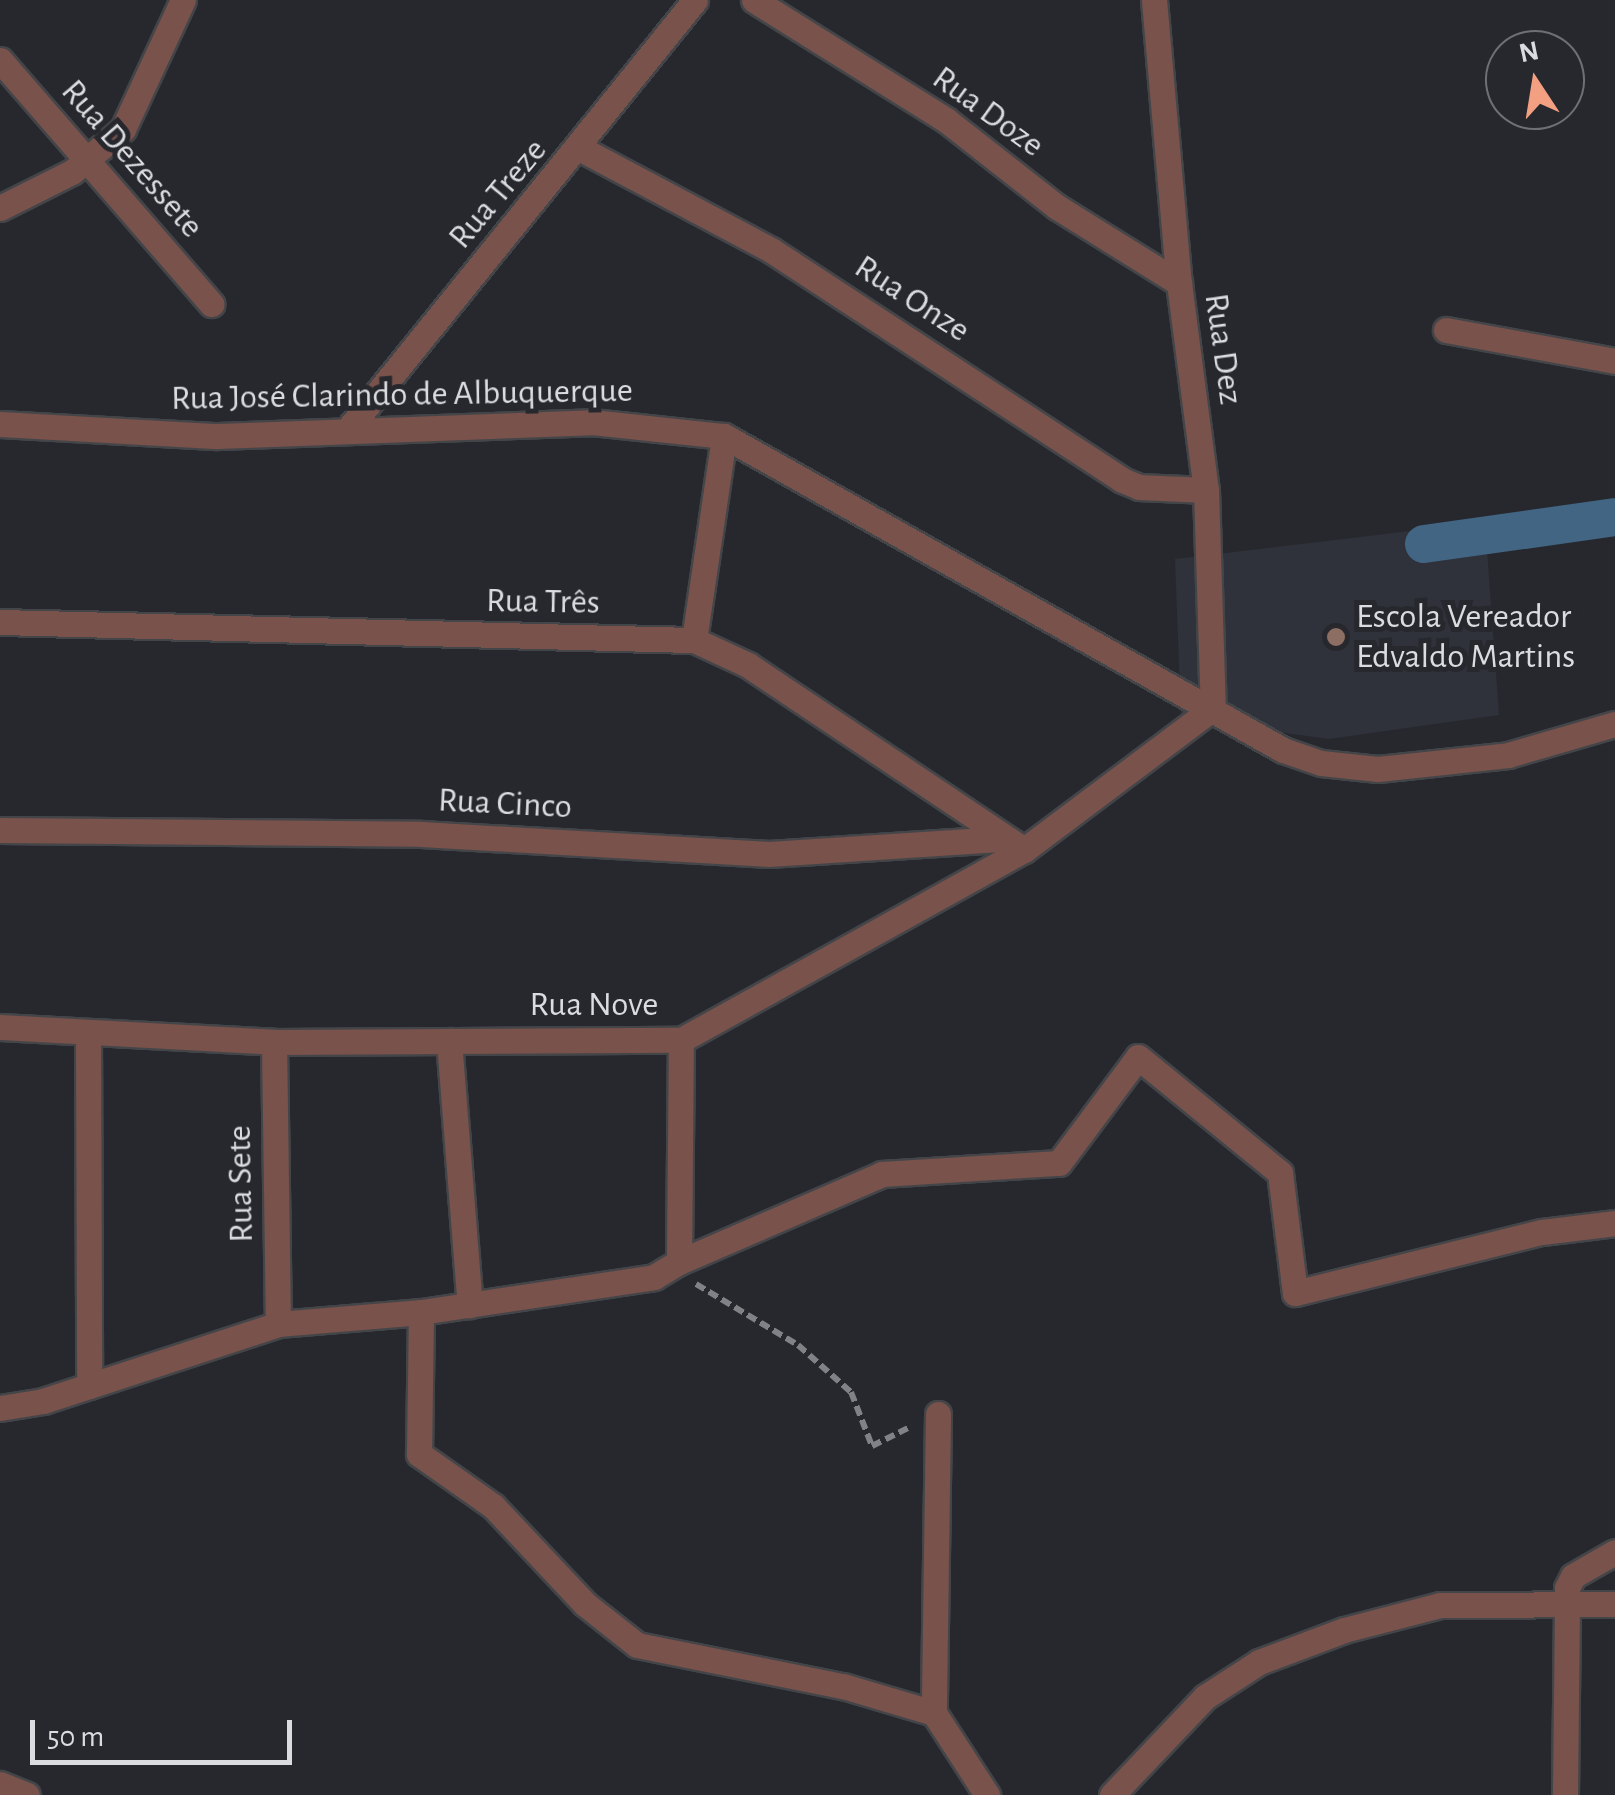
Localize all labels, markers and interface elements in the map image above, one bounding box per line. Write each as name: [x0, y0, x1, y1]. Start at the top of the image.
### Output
north arrow: [1485, 30, 1585, 130]
text: N: [1517, 37, 1542, 68]
street label: Rua Doze: [924, 57, 1052, 167]
street label: Rua Dezessete: [52, 71, 212, 247]
street label: Rua Treze: [440, 130, 556, 258]
street label: Rua Onze: [847, 246, 977, 352]
street label: Rua Dez: [1194, 291, 1252, 407]
street label: Rua José Clarindo de Albuquerque: [171, 370, 633, 420]
street label: Rua Três: [486, 580, 600, 624]
place label: Escola Vereador Edvaldo Martins: [1356, 596, 1575, 678]
marker: Escola Vereador Edvaldo Martins: [1325, 626, 1347, 648]
street label: Rua Cinco: [437, 780, 573, 828]
street label: Rua Nove: [530, 984, 658, 1026]
street label: Rua Sete: [219, 1125, 263, 1243]
scale bar: [35, 1700, 298, 1762]
text: 50 m: [47, 1722, 104, 1752]

